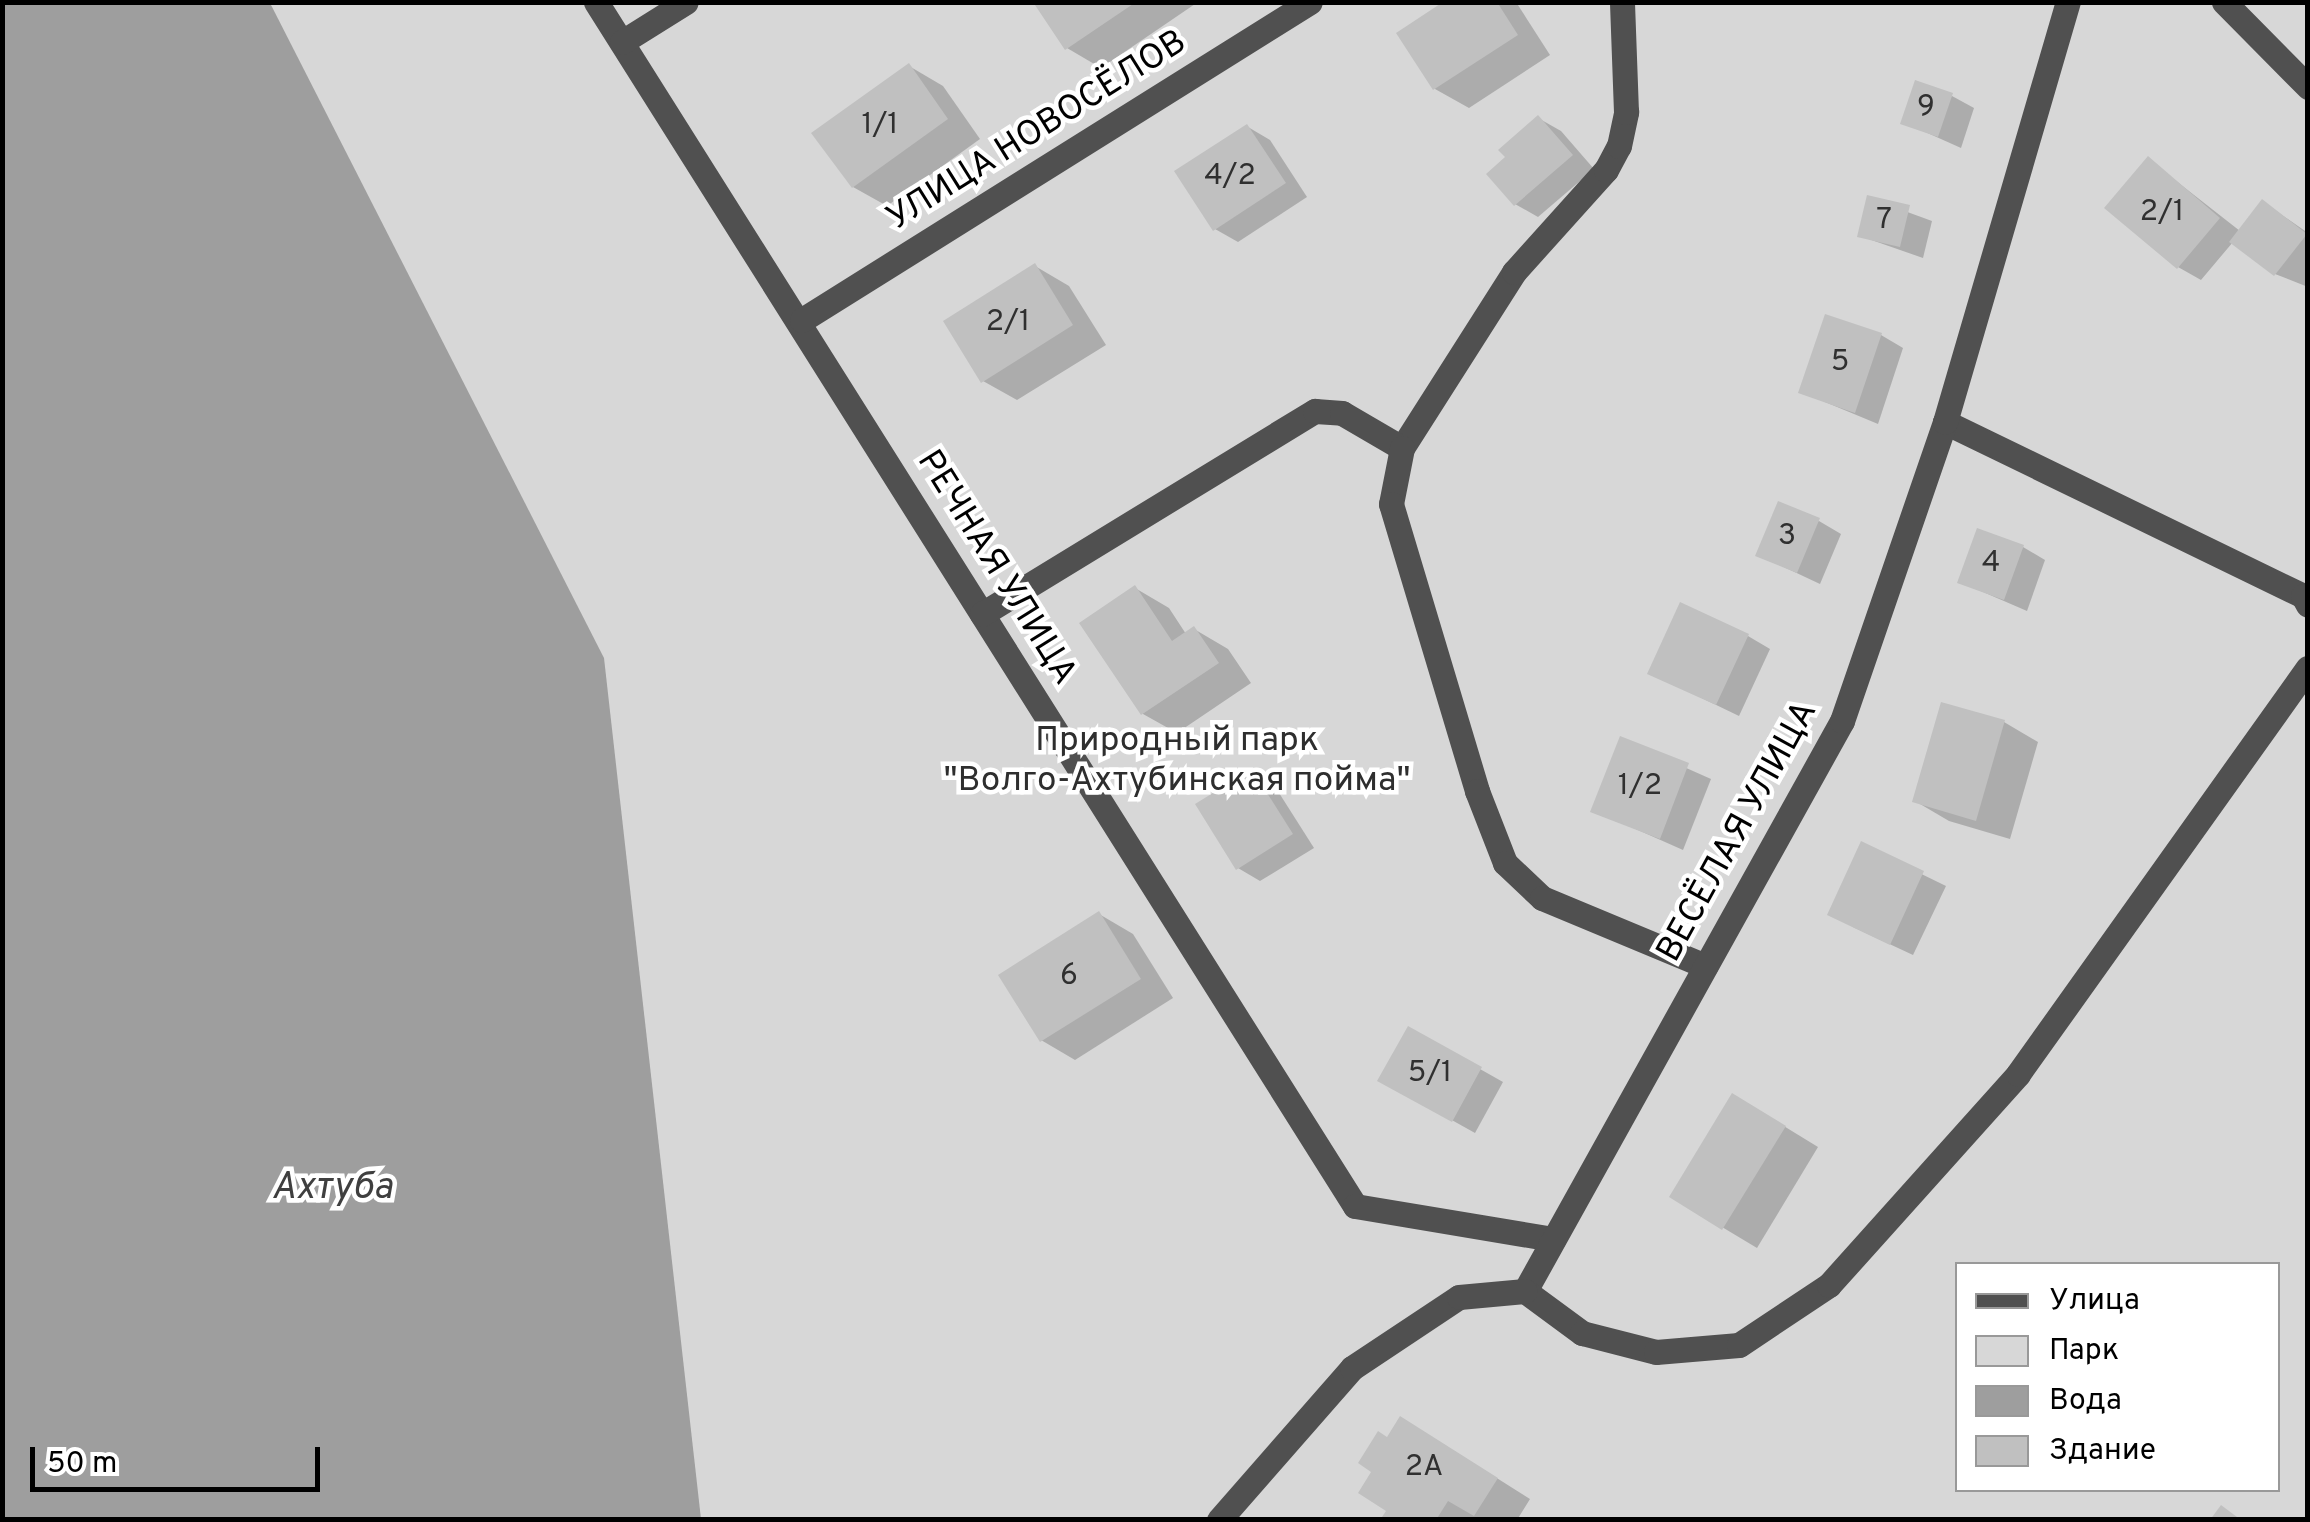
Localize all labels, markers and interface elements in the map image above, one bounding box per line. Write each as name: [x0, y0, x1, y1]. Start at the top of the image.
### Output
street label: УЛИЦА НОВОСЁЛОВ: [879, 21, 1195, 241]
house number: 9: [1917, 90, 1935, 126]
house number: 1/1: [861, 108, 899, 144]
house number: 4/2: [1204, 159, 1256, 195]
house number: 2/1: [2140, 195, 2184, 231]
house number: 7: [1876, 203, 1892, 239]
house number: 2/1: [986, 305, 1030, 341]
house number: 5: [1831, 345, 1849, 381]
street label: РЕЧНАЯ УЛИЦА: [907, 443, 1085, 693]
house number: 3: [1778, 519, 1796, 555]
house number: 4: [1982, 546, 2000, 582]
street label: ВЕСЁЛАЯ УЛИЦА: [1649, 694, 1827, 970]
park label: Природный парк "Волго-Ахтубинская пойма": [943, 720, 1411, 802]
house number: 1/2: [1618, 769, 1662, 805]
house number: 6: [1060, 959, 1078, 995]
house number: 5/1: [1408, 1056, 1452, 1092]
water label: Ахтуба: [271, 1166, 393, 1212]
legend: [1955, 1262, 2280, 1492]
text: Улица: [2049, 1283, 2140, 1320]
text: Парк: [2049, 1333, 2119, 1370]
text: Вода: [2049, 1383, 2122, 1420]
scale bar: [35, 1427, 325, 1489]
text: Здание: [2049, 1433, 2156, 1470]
text: 50 m: [47, 1446, 117, 1483]
house number: 2А: [1405, 1450, 1443, 1486]

